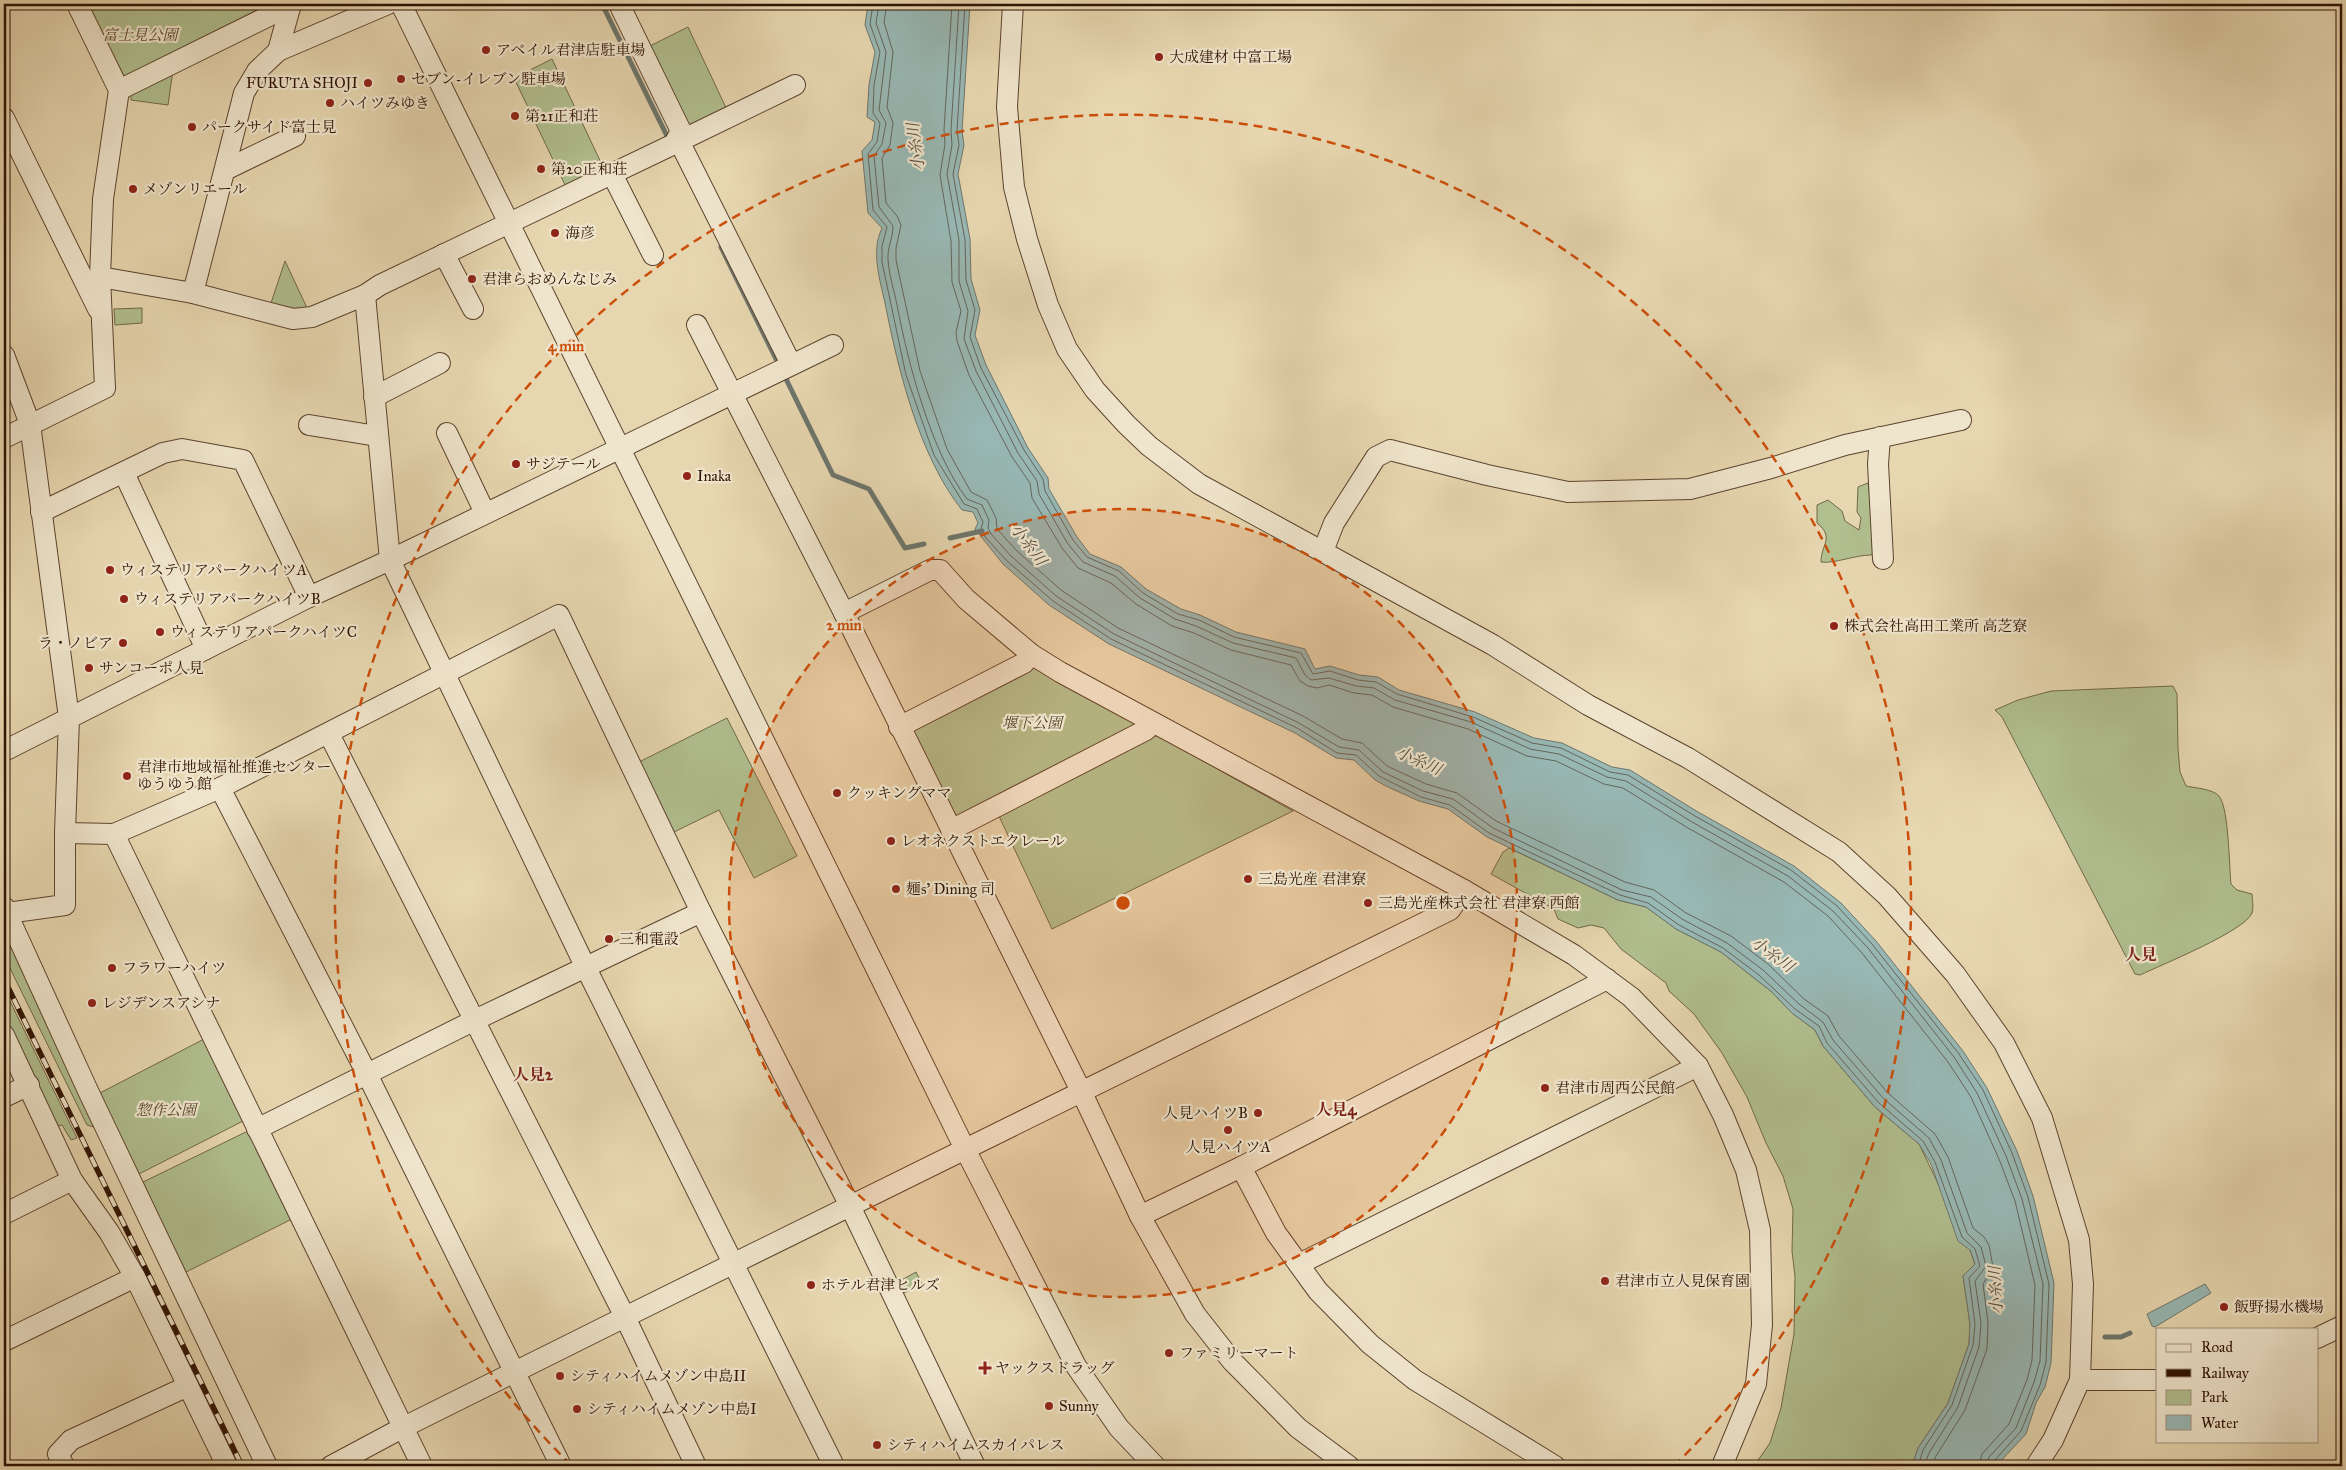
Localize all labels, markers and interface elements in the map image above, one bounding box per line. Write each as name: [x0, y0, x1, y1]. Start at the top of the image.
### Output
park label: 富士見公園: [102, 26, 180, 44]
place label: アベイル君津店駐車場: [496, 41, 645, 59]
marker: アベイル君津店駐車場: [480, 44, 492, 56]
place label: 大成建材 中富工場: [1169, 48, 1292, 66]
marker: 大成建材 中富工場: [1153, 51, 1165, 63]
place label: セブン-イレブン駐車場: [411, 70, 566, 88]
marker: セブン-イレブン駐車場: [395, 73, 407, 85]
place label: FURUTA SHOJI: [246, 74, 358, 93]
marker: FURUTA SHOJI: [362, 77, 374, 89]
place label: ハイツみゆき: [340, 94, 430, 112]
marker: ハイツみゆき: [324, 97, 336, 109]
place label: 第21正和荘: [525, 107, 598, 125]
marker: 第21正和荘: [509, 110, 521, 122]
place label: パークサイド富士見: [202, 118, 336, 136]
water label: 小糸川: [903, 120, 928, 172]
marker: パークサイド富士見: [186, 121, 198, 133]
place label: 第20正和荘: [551, 160, 627, 178]
marker: 第20正和荘: [535, 163, 547, 175]
place label: メゾンリエール: [143, 180, 247, 198]
marker: メゾンリエール: [127, 183, 139, 195]
place label: 海彦: [565, 224, 595, 242]
marker: 海彦: [549, 227, 561, 239]
place label: 君津らおめんなじみ: [482, 270, 617, 288]
marker: 君津らおめんなじみ: [466, 273, 478, 285]
text: 4 min: [548, 337, 585, 356]
place label: サジテール: [526, 455, 600, 473]
marker: サジテール: [510, 458, 522, 470]
place label: Inaka: [697, 467, 732, 485]
marker: Inaka: [681, 470, 693, 482]
water label: 小糸川: [1007, 519, 1052, 571]
place label: ウィステリアパークハイツA: [120, 561, 307, 579]
marker: ウィステリアパークハイツA: [104, 564, 116, 576]
place label: ウィステリアパークハイツB: [134, 590, 321, 608]
marker: ウィステリアパークハイツB: [118, 593, 130, 605]
text: 2 min: [826, 616, 863, 634]
place label: 株式会社高田工業所 高芝寮: [1844, 617, 2027, 635]
marker: 株式会社高田工業所 高芝寮: [1828, 620, 1840, 632]
place label: ウィステリアパークハイツC: [170, 623, 357, 641]
marker: ウィステリアパークハイツC: [154, 626, 166, 638]
place label: ラ・ノビア: [38, 634, 113, 652]
marker: ラ・ノビア: [117, 637, 129, 649]
place label: サンコーポ人見: [99, 659, 203, 677]
marker: サンコーポ人見: [83, 662, 95, 674]
park label: 堰下公園: [1002, 714, 1065, 732]
water label: 小糸川: [1393, 742, 1446, 780]
place label: 君津市地域福祉推進センター ゆうゆう館: [137, 758, 331, 793]
marker: 君津市地域福祉推進センター ゆうゆう館: [121, 770, 133, 782]
place label: クッキングママ: [847, 784, 952, 802]
marker: クッキングママ: [831, 787, 843, 799]
place label: レオネクストエクレール: [901, 832, 1065, 850]
marker: レオネクストエクレール: [885, 835, 897, 847]
place label: 三島光産 君津寮: [1258, 870, 1366, 888]
marker: 三島光産 君津寮: [1242, 873, 1254, 885]
place label: 麺s' Dining 司: [906, 880, 995, 898]
marker: 麺s' Dining 司: [890, 883, 902, 895]
centre of rings: [1114, 894, 1132, 912]
place label: 三島光産株式会社 君津寮 西館: [1378, 894, 1579, 912]
marker: 三島光産株式会社 君津寮 西館: [1362, 897, 1374, 909]
place label: 三和電設: [619, 930, 679, 948]
marker: 三和電設: [603, 933, 615, 945]
water label: 小糸川: [1748, 933, 1799, 977]
district label: 人見: [2125, 945, 2157, 964]
place label: フラワーハイツ: [122, 959, 226, 977]
marker: フラワーハイツ: [106, 962, 118, 974]
place label: レジデンスアシナ: [102, 994, 220, 1012]
marker: レジデンスアシナ: [86, 997, 98, 1009]
district label: 人見2: [513, 1065, 554, 1084]
place label: 君津市周西公民館: [1555, 1079, 1675, 1097]
marker: 君津市周西公民館: [1539, 1082, 1551, 1094]
district label: 人見4: [1316, 1100, 1358, 1120]
park label: 惣作公園: [136, 1101, 199, 1119]
place label: 人見ハイツB: [1163, 1104, 1248, 1122]
marker: 人見ハイツB: [1252, 1107, 1264, 1119]
marker: 人見ハイツA: [1222, 1124, 1234, 1136]
place label: 人見ハイツA: [1185, 1138, 1271, 1156]
water label: 小糸川: [1985, 1264, 2006, 1314]
place label: 君津市立人見保育園: [1615, 1272, 1750, 1290]
marker: 君津市立人見保育園: [1599, 1275, 1611, 1287]
place label: ホテル君津ヒルズ: [821, 1276, 940, 1294]
marker: ホテル君津ヒルズ: [805, 1279, 817, 1291]
place label: 飯野揚水機場: [2234, 1298, 2324, 1316]
marker: 飯野揚水機場: [2218, 1301, 2230, 1313]
legend: [2156, 1328, 2318, 1442]
text: Road: [2201, 1338, 2233, 1356]
place label: ファミリーマート: [1179, 1344, 1299, 1362]
marker: ファミリーマート: [1163, 1347, 1175, 1359]
place label: ヤックスドラッグ: [995, 1359, 1115, 1377]
marker: ヤックスドラッグ: [979, 1362, 991, 1374]
text: Railway: [2201, 1364, 2250, 1382]
place label: シティハイムメゾン中島II: [570, 1367, 746, 1385]
marker: シティハイムメゾン中島II: [554, 1370, 566, 1382]
text: Park: [2201, 1388, 2228, 1406]
place label: Sunny: [1059, 1397, 1100, 1415]
place label: シティハイムメゾン中島I: [587, 1400, 757, 1418]
marker: Sunny: [1043, 1400, 1055, 1412]
marker: シティハイムメゾン中島I: [571, 1403, 583, 1415]
text: Water: [2201, 1414, 2238, 1432]
place label: シティハイムスカイパレス: [887, 1436, 1065, 1454]
marker: シティハイムスカイパレス: [871, 1439, 883, 1451]

